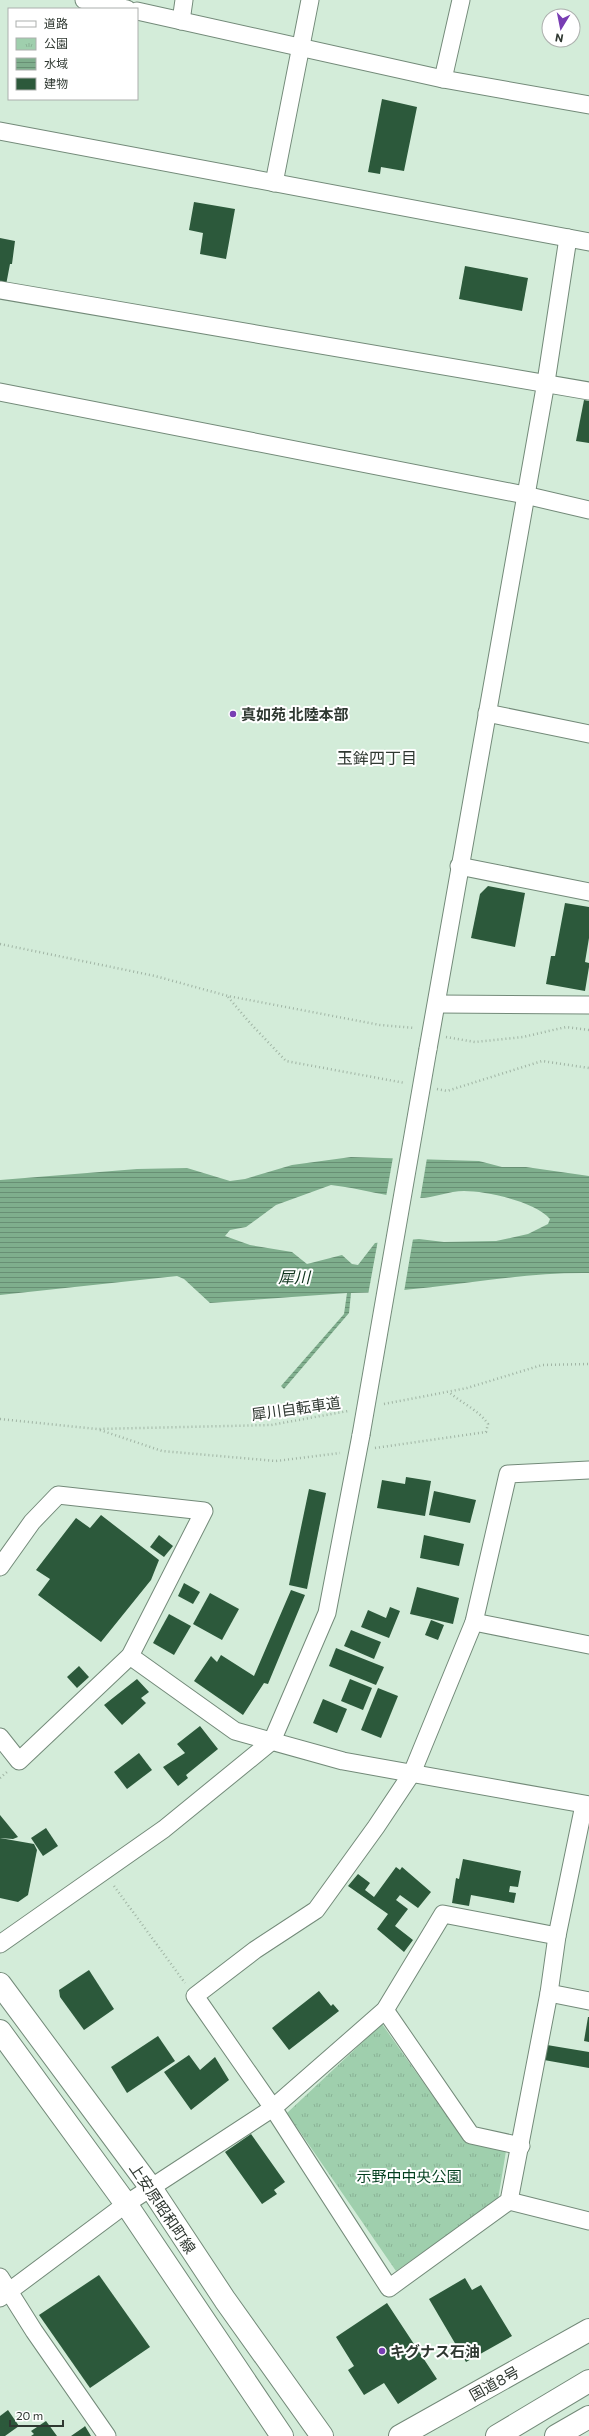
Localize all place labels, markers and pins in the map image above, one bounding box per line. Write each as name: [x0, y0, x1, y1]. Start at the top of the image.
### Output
place label: 真如苑 北陸本部: [241, 705, 349, 723]
marker: 真如苑 北陸本部: [228, 709, 238, 719]
place label: キグナス石油: [390, 2342, 480, 2360]
marker: キグナス石油: [377, 2346, 387, 2356]

